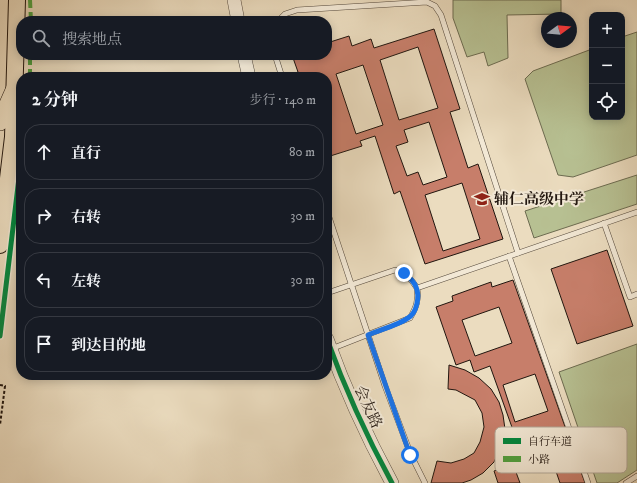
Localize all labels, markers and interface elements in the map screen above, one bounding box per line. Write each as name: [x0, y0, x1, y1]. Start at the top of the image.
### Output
north arrow: [541, 12, 577, 48]
map controls: [589, 12, 625, 120]
button: +: [589, 12, 625, 48]
search box: [16, 16, 332, 60]
icon: search: [30, 27, 52, 49]
text: 搜索地点: [62, 30, 122, 49]
button: −: [589, 48, 625, 84]
button: locate: [589, 84, 625, 120]
text: 2 分钟: [32, 89, 78, 111]
text: 步行 · 140 m: [249, 92, 316, 108]
icon: ahead: [33, 141, 55, 163]
text: 直行: [71, 144, 101, 163]
text: 80 m: [289, 144, 315, 160]
school or university icon: 辅仁高级中学: [473, 190, 491, 208]
place label: 辅仁高级中学: [494, 190, 584, 209]
icon: right: [33, 205, 55, 227]
text: 右转: [71, 208, 101, 227]
text: 30 m: [291, 208, 315, 224]
route end: [395, 264, 413, 282]
icon: left: [33, 269, 55, 291]
text: 左转: [71, 272, 101, 291]
text: 30 m: [291, 272, 315, 288]
icon: arrive: [33, 333, 55, 355]
text: 到达目的地: [71, 336, 146, 355]
street label: 会友路: [350, 383, 386, 431]
legend: [495, 427, 627, 473]
text: 自行车道: [528, 435, 572, 449]
route start: [401, 446, 419, 464]
text: 小路: [528, 453, 550, 467]

